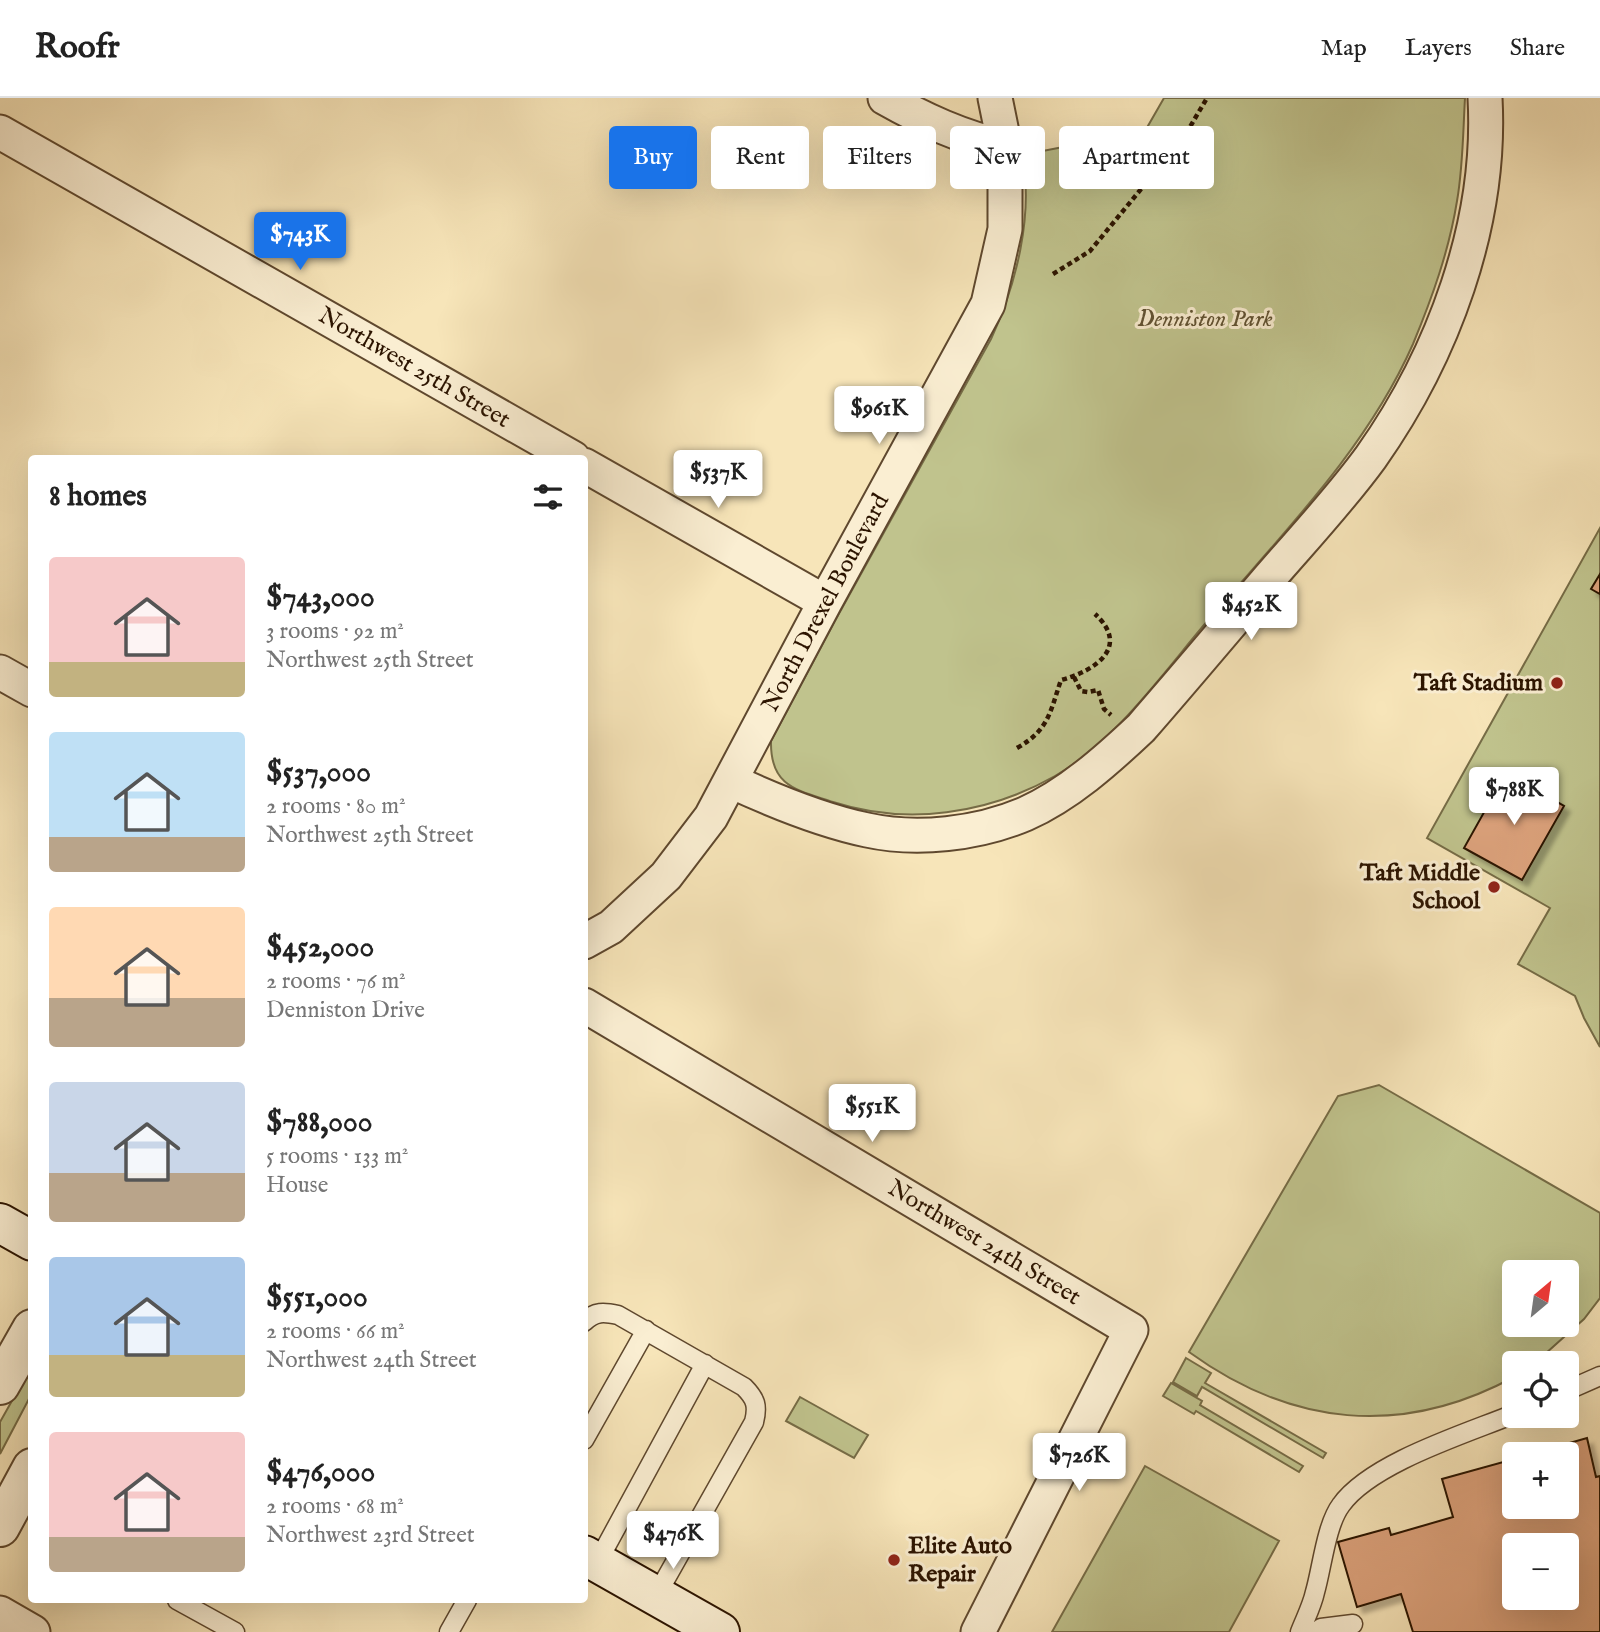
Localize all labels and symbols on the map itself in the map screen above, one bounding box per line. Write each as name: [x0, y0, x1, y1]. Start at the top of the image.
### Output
pin: $743K: [251, 212, 349, 272]
street label: Northwest 25th Street: [312, 300, 516, 436]
park label: Denniston Park: [1137, 304, 1273, 335]
pin: $961K: [830, 386, 928, 446]
pin: $537K: [669, 450, 767, 510]
street label: North Drexel Boulevard: [755, 488, 897, 717]
pin: $452K: [1202, 582, 1300, 642]
place label: Taft Stadium: [1413, 668, 1543, 699]
marker: Taft Stadium: [1549, 675, 1565, 691]
pin: $788K: [1465, 768, 1563, 827]
place label: Taft Middle School: [1359, 858, 1480, 917]
marker: Taft Middle School: [1486, 879, 1502, 895]
pin: $551K: [823, 1084, 921, 1144]
street label: Northwest 24th Street: [882, 1173, 1086, 1313]
north arrow: [1502, 1260, 1578, 1337]
pin: $726K: [1030, 1434, 1128, 1493]
pin: $476K: [624, 1512, 722, 1571]
place label: Elite Auto Repair: [908, 1531, 1012, 1590]
marker: Elite Auto Repair: [886, 1552, 902, 1568]

